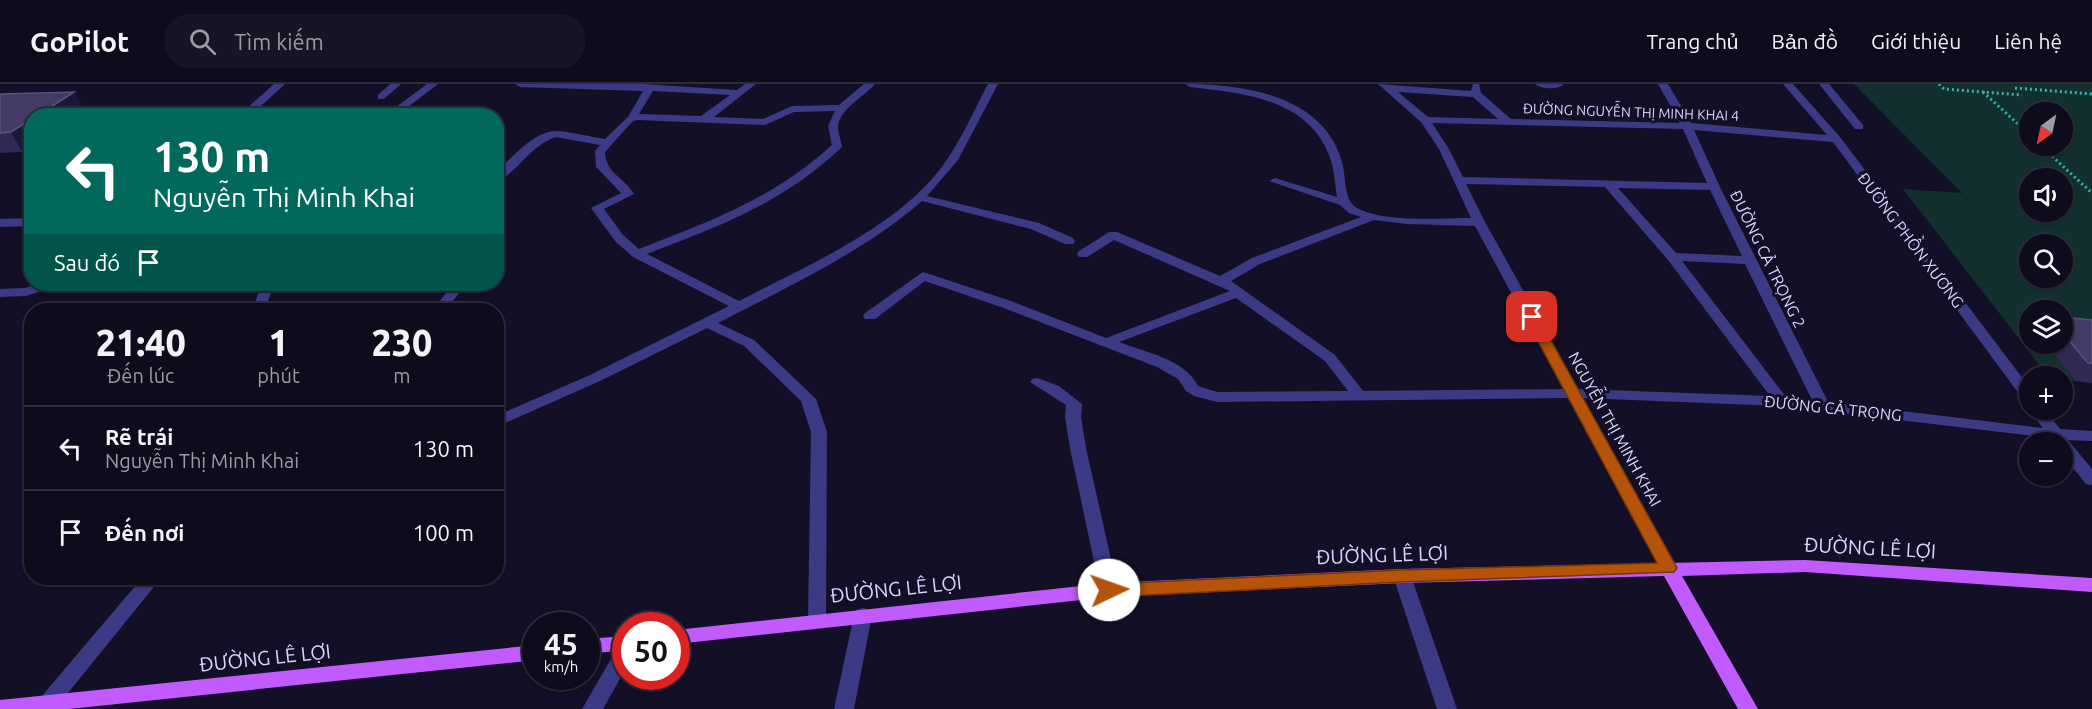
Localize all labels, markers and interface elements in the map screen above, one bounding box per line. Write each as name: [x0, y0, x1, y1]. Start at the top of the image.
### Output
search box: [165, 14, 585, 68]
icon: search: [186, 25, 219, 58]
text: GoPilot: [30, 26, 129, 57]
text: Tìm kiếm: [234, 29, 324, 54]
text: Trang chủ: [1647, 29, 1739, 53]
text: Bản đồ: [1772, 29, 1838, 53]
text: Giới thiệu: [1871, 29, 1961, 53]
text: Liên hệ: [1994, 29, 2062, 53]
street label: ĐƯỜNG NGUYỄN THỊ MINH KHAI 4: [1523, 96, 1740, 124]
north arrow: [2019, 102, 2073, 156]
map controls: [2019, 102, 2073, 486]
icon: left: [54, 132, 132, 210]
text: 130 m: [153, 133, 270, 180]
street label: ĐƯỜNG PHỒN XƯƠNG: [1854, 166, 1972, 311]
button: sound: [2019, 168, 2073, 222]
text: Nguyễn Thị Minh Khai: [153, 182, 415, 212]
street label: ĐƯỜNG CẢ TRỌNG 2: [1727, 186, 1811, 331]
button: search: [2019, 234, 2073, 288]
icon: arrive: [132, 246, 165, 279]
text: Sau đó: [54, 250, 120, 275]
pin: [1506, 291, 1557, 342]
icon: arrive: [1515, 300, 1548, 333]
button: layers: [2019, 300, 2073, 354]
text: 21:40: [96, 322, 186, 363]
text: 1: [268, 322, 289, 363]
text: 230: [371, 322, 432, 363]
street label: NGUYỄN THỊ MINH KHAI: [1565, 346, 1670, 509]
text: Đến lúc: [107, 364, 174, 387]
text: phút: [257, 364, 300, 387]
text: m: [393, 364, 411, 387]
button: +: [2019, 366, 2073, 420]
street label: ĐƯỜNG CẢ TRỌNG: [1763, 390, 1903, 424]
text: Rẽ trái: [105, 424, 173, 449]
icon: left: [54, 432, 87, 465]
button: −: [2019, 432, 2073, 486]
text: 130 m: [413, 436, 474, 461]
text: Nguyễn Thị Minh Khai: [105, 449, 299, 472]
icon: arrive: [54, 516, 87, 549]
text: Đến nơi: [105, 520, 184, 545]
text: 100 m: [413, 520, 474, 545]
street label: ĐƯỜNG LÊ LỢI: [1803, 531, 1937, 562]
street label: ĐƯỜNG LÊ LỢI: [1315, 539, 1448, 568]
position arrow: [1077, 558, 1141, 622]
street label: ĐƯỜNG LÊ LỢI: [829, 569, 963, 607]
speed limit sign: 50: [612, 612, 690, 690]
text: 45: [544, 627, 578, 661]
street label: ĐƯỜNG LÊ LỢI: [198, 638, 332, 676]
text: km/h: [544, 658, 578, 675]

